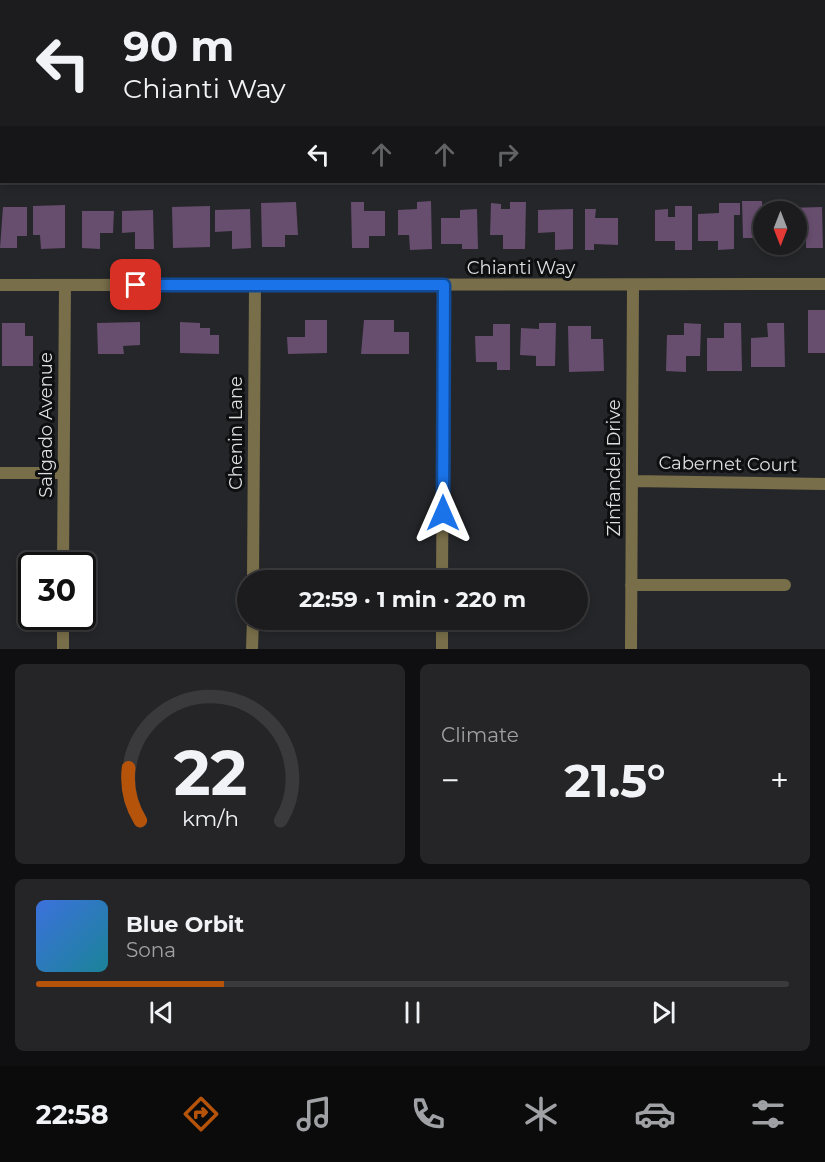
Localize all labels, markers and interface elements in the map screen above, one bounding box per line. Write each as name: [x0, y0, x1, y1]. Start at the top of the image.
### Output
text: 90 m: [123, 20, 234, 72]
icon: left: [24, 24, 102, 102]
text: Chianti Way: [123, 72, 286, 105]
icon: left: [302, 138, 335, 171]
icon: ahead: [365, 138, 398, 171]
icon: ahead: [428, 138, 461, 171]
icon: right: [491, 138, 524, 171]
north arrow: [753, 201, 807, 255]
map controls: [753, 201, 807, 255]
street label: Chianti Way: [467, 257, 575, 279]
pin: [110, 259, 161, 310]
icon: arrive: [119, 268, 152, 301]
street label: Salgado Avenue: [35, 352, 57, 498]
street label: Chenin Lane: [225, 376, 247, 490]
street label: Zinfandel Drive: [603, 399, 625, 537]
street label: Cabernet Court: [658, 452, 798, 476]
position arrow: [411, 481, 475, 545]
speed limit sign: 30: [18, 552, 96, 630]
text: 22:59 · 1 min · 220 m: [299, 586, 526, 613]
text: Climate: [441, 723, 519, 747]
text: 22: [173, 735, 247, 811]
text: 21.5°: [564, 753, 666, 808]
text: −: [441, 760, 460, 800]
text: +: [770, 760, 789, 800]
text: km/h: [181, 805, 239, 831]
text: Blue Orbit: [126, 911, 244, 938]
text: Sona: [126, 938, 176, 962]
icon: previous: [145, 996, 178, 1029]
icon: pause: [396, 996, 429, 1029]
icon: next: [647, 996, 680, 1029]
icon: directions: [180, 1093, 222, 1135]
icon: music: [293, 1093, 335, 1135]
icon: phone: [407, 1093, 449, 1135]
icon: climate: [520, 1093, 562, 1135]
icon: car: [634, 1093, 676, 1135]
icon: filters: [747, 1093, 789, 1135]
text: 22:58: [36, 1098, 109, 1131]

